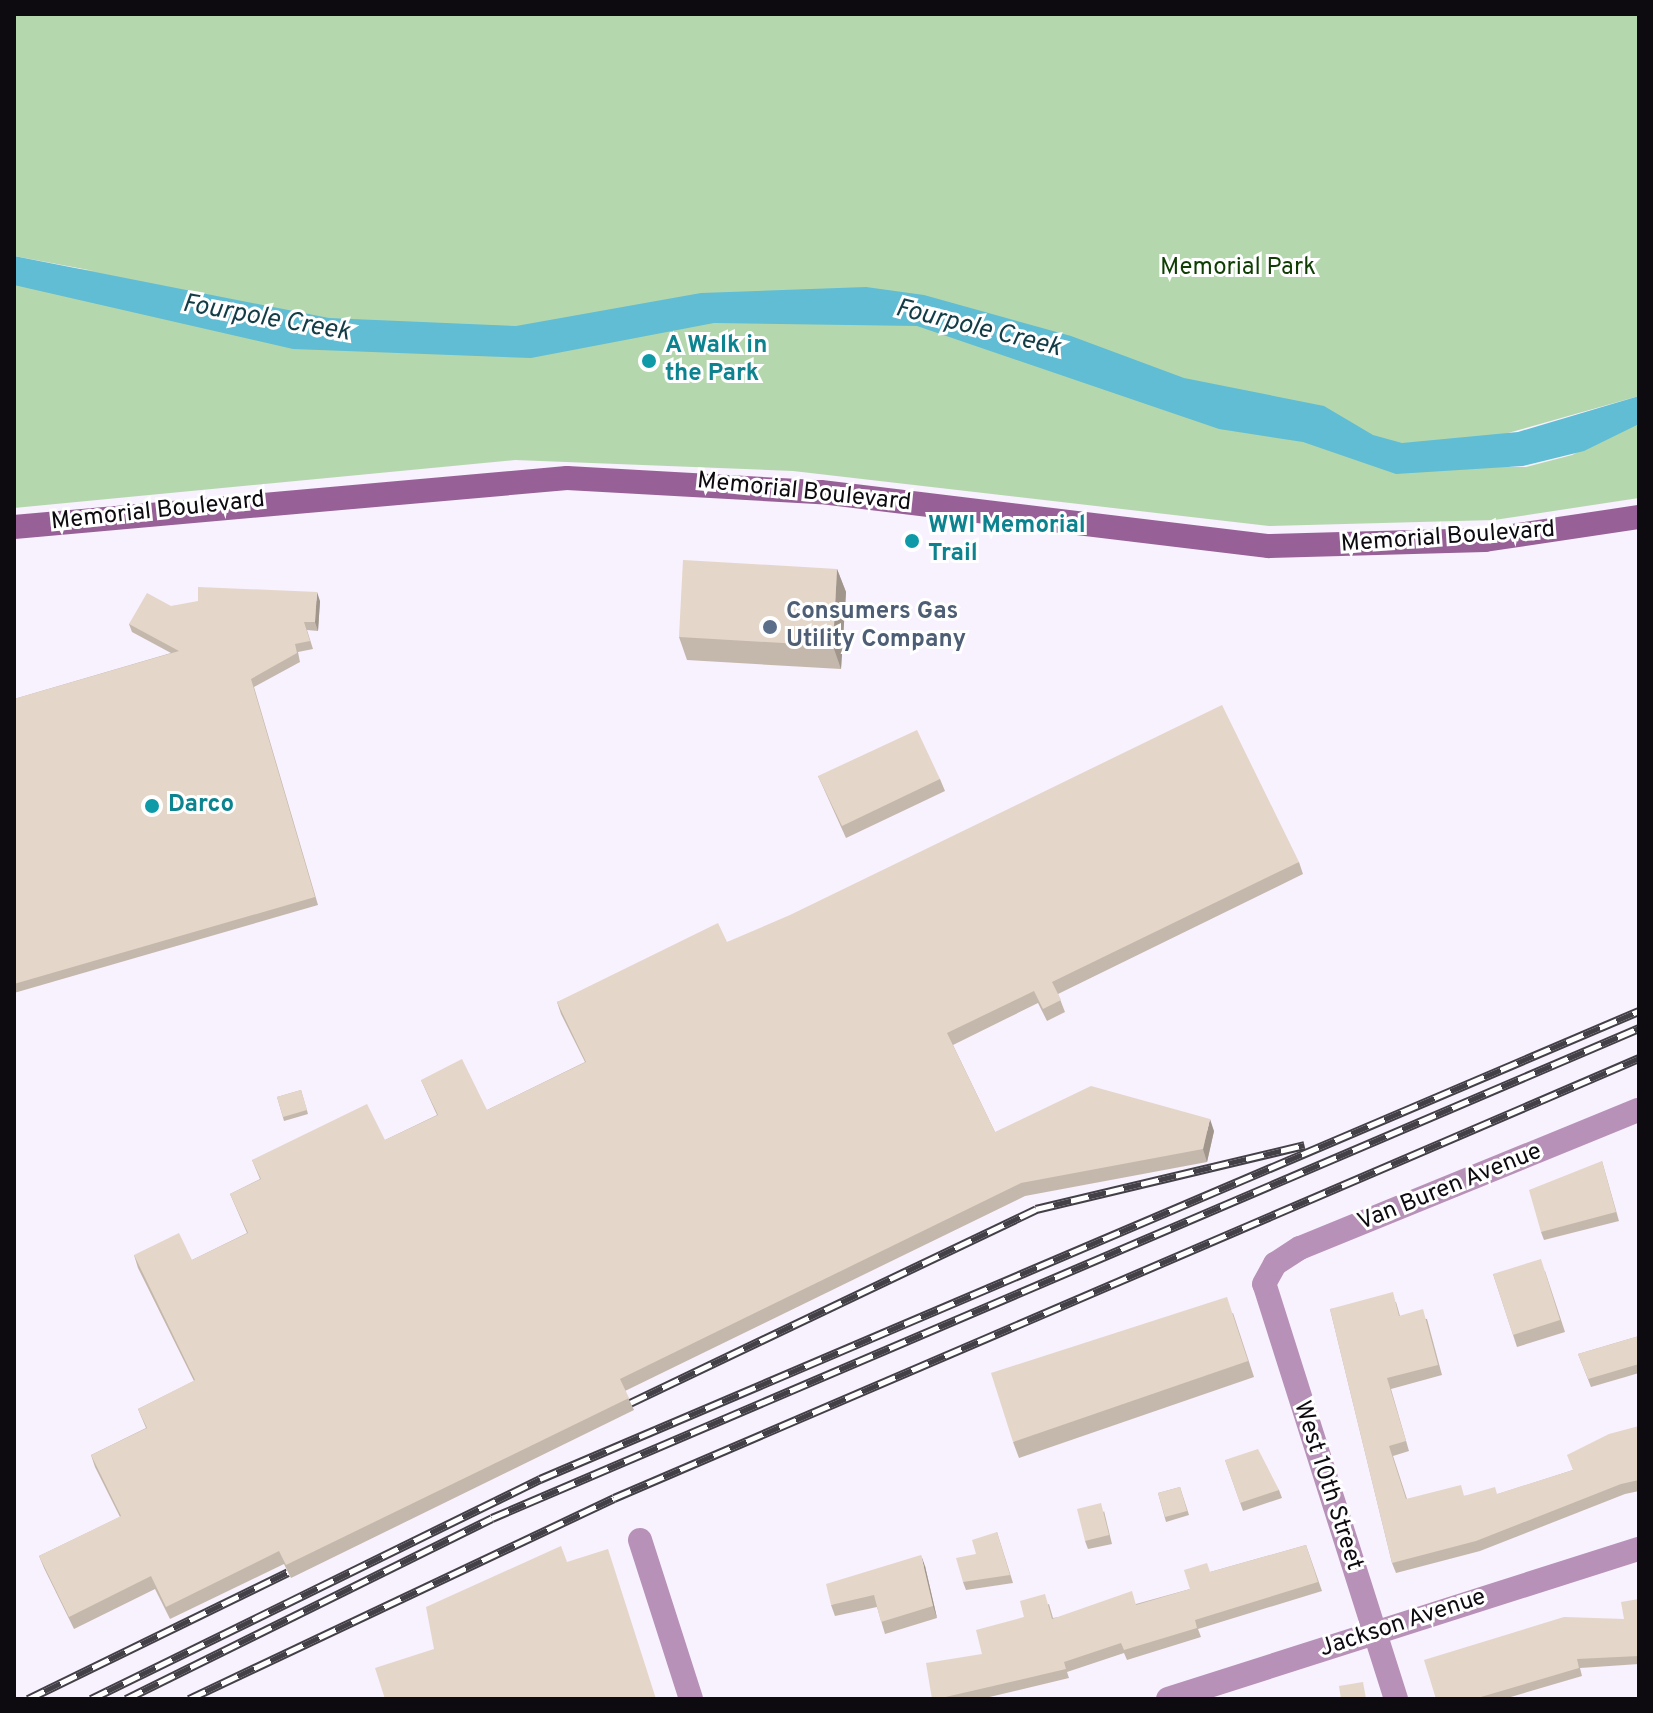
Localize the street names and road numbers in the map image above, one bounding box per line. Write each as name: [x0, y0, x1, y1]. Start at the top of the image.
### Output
street label: Memorial Boulevard: [696, 467, 912, 519]
street label: Memorial Boulevard: [50, 486, 266, 538]
street label: Memorial Boulevard: [1340, 516, 1556, 560]
street label: Van Buren Avenue: [1353, 1138, 1547, 1238]
street label: West 10th Street: [1286, 1398, 1368, 1574]
street label: Jackson Avenue: [1316, 1583, 1490, 1665]

